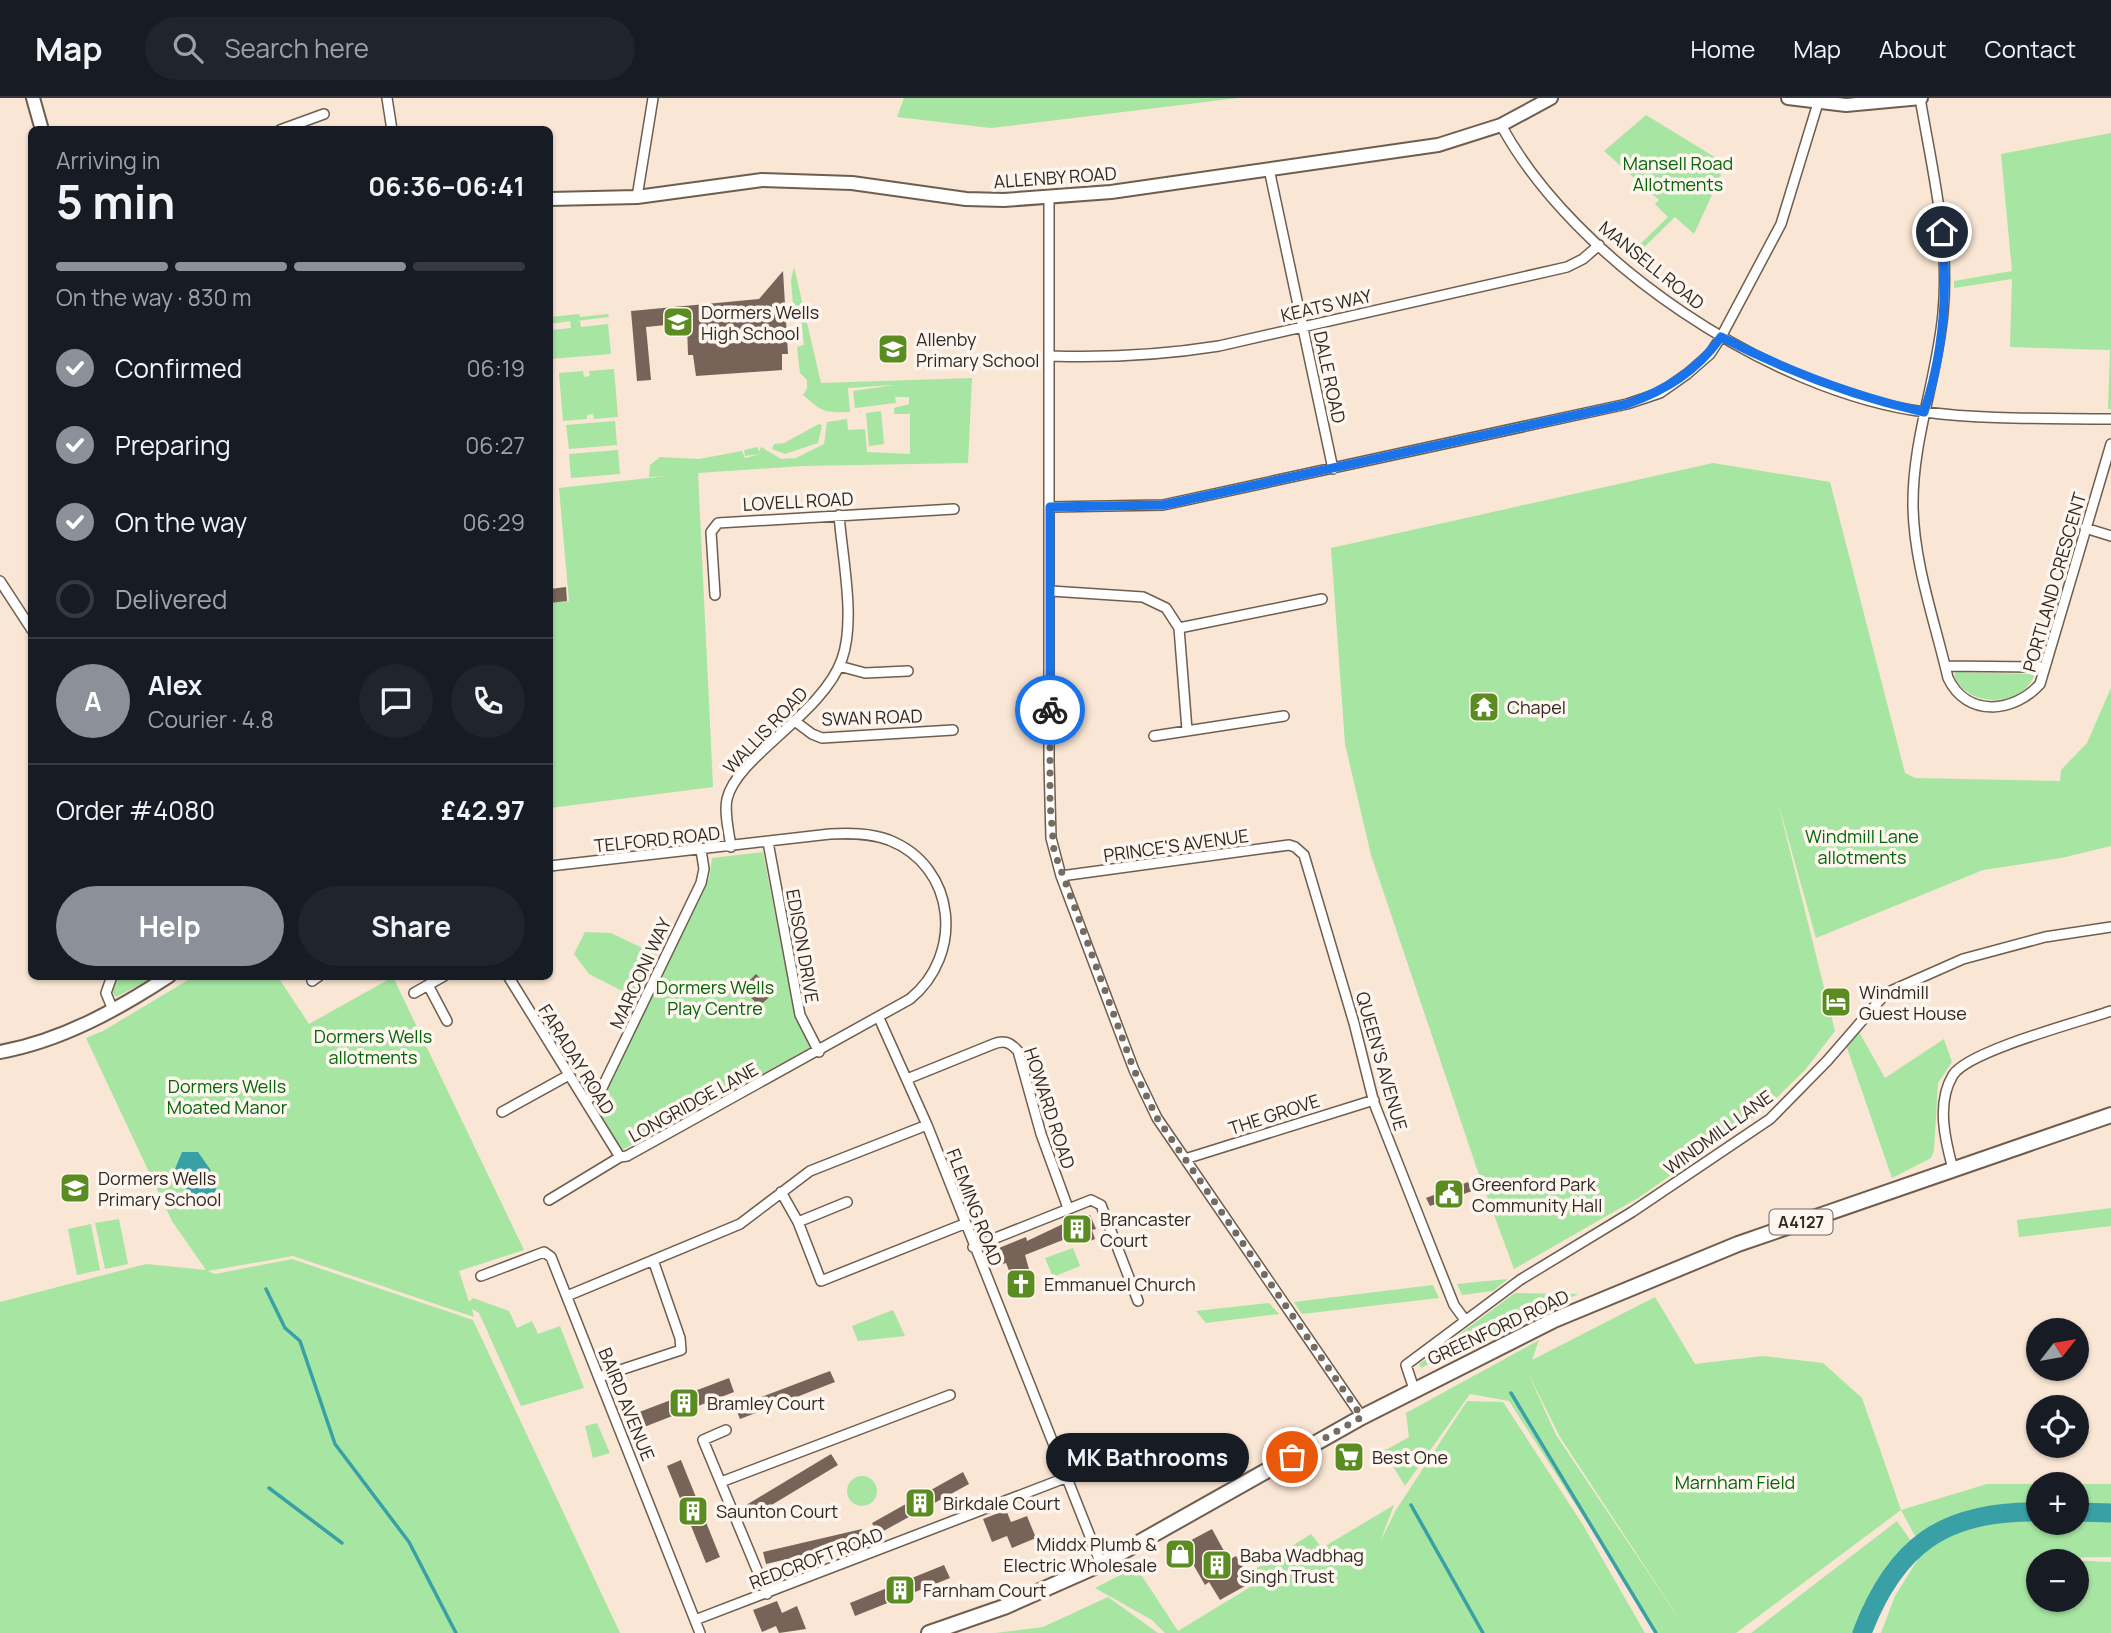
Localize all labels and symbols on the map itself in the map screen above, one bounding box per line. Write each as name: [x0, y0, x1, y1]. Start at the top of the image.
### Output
park label: Mansell Road Allotments: [1623, 151, 1733, 196]
street label: ALLENBY ROAD: [993, 161, 1117, 193]
pin: [1912, 202, 1972, 262]
street label: MANSELL ROAD: [1594, 215, 1710, 315]
street label: KEATS WAY: [1278, 283, 1375, 327]
place label: Dormers Wells High School: [701, 300, 819, 345]
school or university icon: Dormers Wells High School: [661, 305, 695, 339]
place label: Allenby Primary School: [916, 327, 1040, 372]
street label: DALE ROAD: [1309, 329, 1351, 425]
school or university icon: Allenby Primary School: [876, 332, 910, 366]
street label: LOVELL ROAD: [742, 486, 854, 516]
street label: PORTLAND CRESCENT: [2017, 489, 2091, 675]
courier: [1015, 675, 1085, 745]
street label: WALLIS ROAD: [718, 681, 812, 779]
temple icon: Chapel: [1467, 690, 1501, 724]
place label: Chapel: [1507, 695, 1566, 719]
street label: SWAN ROAD: [821, 703, 923, 731]
street label: TELFORD ROAD: [593, 820, 721, 858]
street label: PRINCE'S AVENUE: [1102, 823, 1250, 867]
park label: Windmill Lane allotments: [1805, 824, 1919, 869]
street label: EDISON DRIVE: [781, 887, 825, 1005]
street label: MARCONI WAY: [604, 913, 677, 1032]
park label: Dormers Wells Play Centre: [656, 975, 774, 1020]
place label: Windmill Guest House: [1859, 980, 1967, 1025]
hotel icon: Windmill Guest House: [1819, 985, 1853, 1019]
street label: QUEEN'S AVENUE: [1351, 989, 1413, 1133]
street label: FARADAY ROAD: [534, 999, 620, 1119]
park label: Dormers Wells allotments: [314, 1024, 432, 1069]
street label: HOWARD ROAD: [1019, 1044, 1081, 1172]
street label: LONGRIDGE LANE: [624, 1057, 762, 1147]
park label: Dormers Wells Moated Manor: [167, 1074, 288, 1119]
street label: WINDMILL LANE: [1659, 1084, 1777, 1180]
street label: THE GROVE: [1225, 1088, 1323, 1140]
street label: FLEMING ROAD: [942, 1145, 1008, 1269]
place label: Dormers Wells Primary School: [98, 1166, 222, 1211]
school or university icon: Dormers Wells Primary School: [58, 1171, 92, 1205]
place label: Greenford Park Community Hall: [1472, 1172, 1602, 1217]
public building icon: Greenford Park Community Hall: [1432, 1177, 1466, 1211]
place label: Brancaster Court: [1100, 1207, 1192, 1252]
road number: A4127: [1770, 1210, 1832, 1234]
building icon: Brancaster Court: [1060, 1212, 1094, 1246]
church icon: Emmanuel Church: [1004, 1267, 1038, 1301]
place label: Emmanuel Church: [1044, 1272, 1196, 1296]
street label: GREENFORD ROAD: [1423, 1284, 1573, 1370]
north arrow: [2026, 1318, 2090, 1381]
street label: BAIRD AVENUE: [593, 1344, 661, 1464]
building icon: Bramley Court: [667, 1386, 701, 1420]
place label: Bramley Court: [707, 1391, 825, 1415]
pin: [1262, 1427, 1322, 1487]
callout: MK Bathrooms: [1047, 1432, 1250, 1482]
supermarket icon: Best One: [1332, 1440, 1366, 1474]
place label: Best One: [1372, 1445, 1448, 1469]
park label: Marnham Field: [1675, 1470, 1795, 1494]
building icon: Birkdale Court: [903, 1486, 937, 1520]
place label: Birkdale Court: [943, 1491, 1060, 1515]
building icon: Saunton Court: [676, 1494, 710, 1528]
place label: Saunton Court: [716, 1499, 838, 1523]
street label: REDCROFT ROAD: [746, 1521, 886, 1595]
place label: Middx Plumb & Electric Wholesale: [1004, 1532, 1157, 1577]
shop icon: Middx Plumb & Electric Wholesale: [1163, 1537, 1197, 1571]
place label: Baba Wadbhag Singh Trust: [1240, 1543, 1364, 1588]
building icon: Baba Wadbhag Singh Trust: [1200, 1548, 1234, 1582]
building icon: Farnham Court: [883, 1573, 917, 1607]
place label: Farnham Court: [923, 1578, 1046, 1602]

